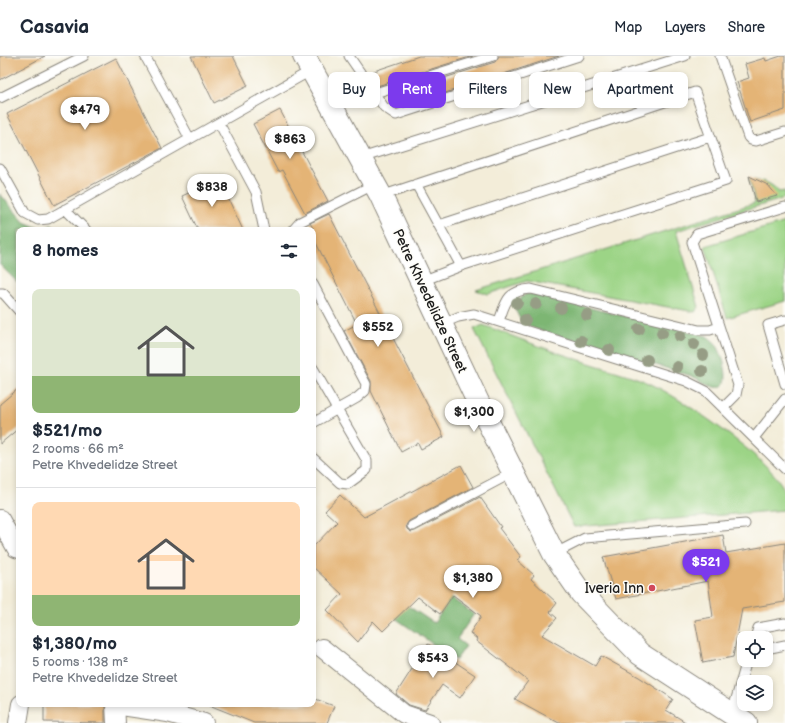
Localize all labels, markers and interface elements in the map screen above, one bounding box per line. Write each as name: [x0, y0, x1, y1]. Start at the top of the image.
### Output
text: Casavia: [20, 16, 89, 39]
text: Map: [614, 19, 642, 36]
text: Layers: [664, 19, 706, 36]
text: Share: [728, 19, 765, 36]
chip: Buy: [328, 72, 380, 108]
chip: Rent: [388, 72, 446, 108]
chip: Filters: [454, 72, 521, 108]
chip: New: [529, 72, 585, 108]
chip: Apartment: [593, 72, 688, 108]
pin: $479: [61, 97, 109, 131]
text: $479: [69, 102, 101, 118]
pin: $863: [266, 126, 314, 160]
text: $863: [274, 131, 306, 147]
pin: $838: [188, 174, 236, 208]
text: $838: [196, 179, 228, 195]
street label: Petre Khvedelidze Street: [389, 226, 471, 376]
icon: filters: [278, 240, 300, 262]
text: 8 homes: [32, 241, 98, 261]
pin: $552: [354, 314, 402, 348]
icon: home: [130, 315, 202, 387]
text: $552: [362, 319, 394, 335]
pin: $1,300: [441, 399, 507, 433]
text: $1,300: [454, 404, 494, 420]
text: $521/mo: [32, 421, 102, 441]
text: 2 rooms · 66 m²: [32, 441, 124, 457]
text: Petre Khvedelidze Street: [32, 457, 178, 473]
icon: home: [130, 528, 202, 600]
pin: $521: [682, 549, 730, 583]
text: $521: [691, 554, 721, 570]
pin: $1,380: [440, 565, 506, 599]
text: $1,380: [453, 570, 493, 586]
place label: Iveria Inn: [585, 580, 644, 597]
marker: Iveria Inn: [647, 583, 657, 593]
map controls: [737, 631, 773, 711]
button: locate: [737, 631, 773, 667]
text: $1,380/mo: [32, 634, 117, 654]
pin: $543: [409, 645, 457, 679]
text: $543: [417, 650, 449, 666]
text: 5 rooms · 138 m²: [32, 654, 128, 670]
text: Petre Khvedelidze Street: [32, 670, 178, 686]
button: layers: [737, 675, 773, 711]

